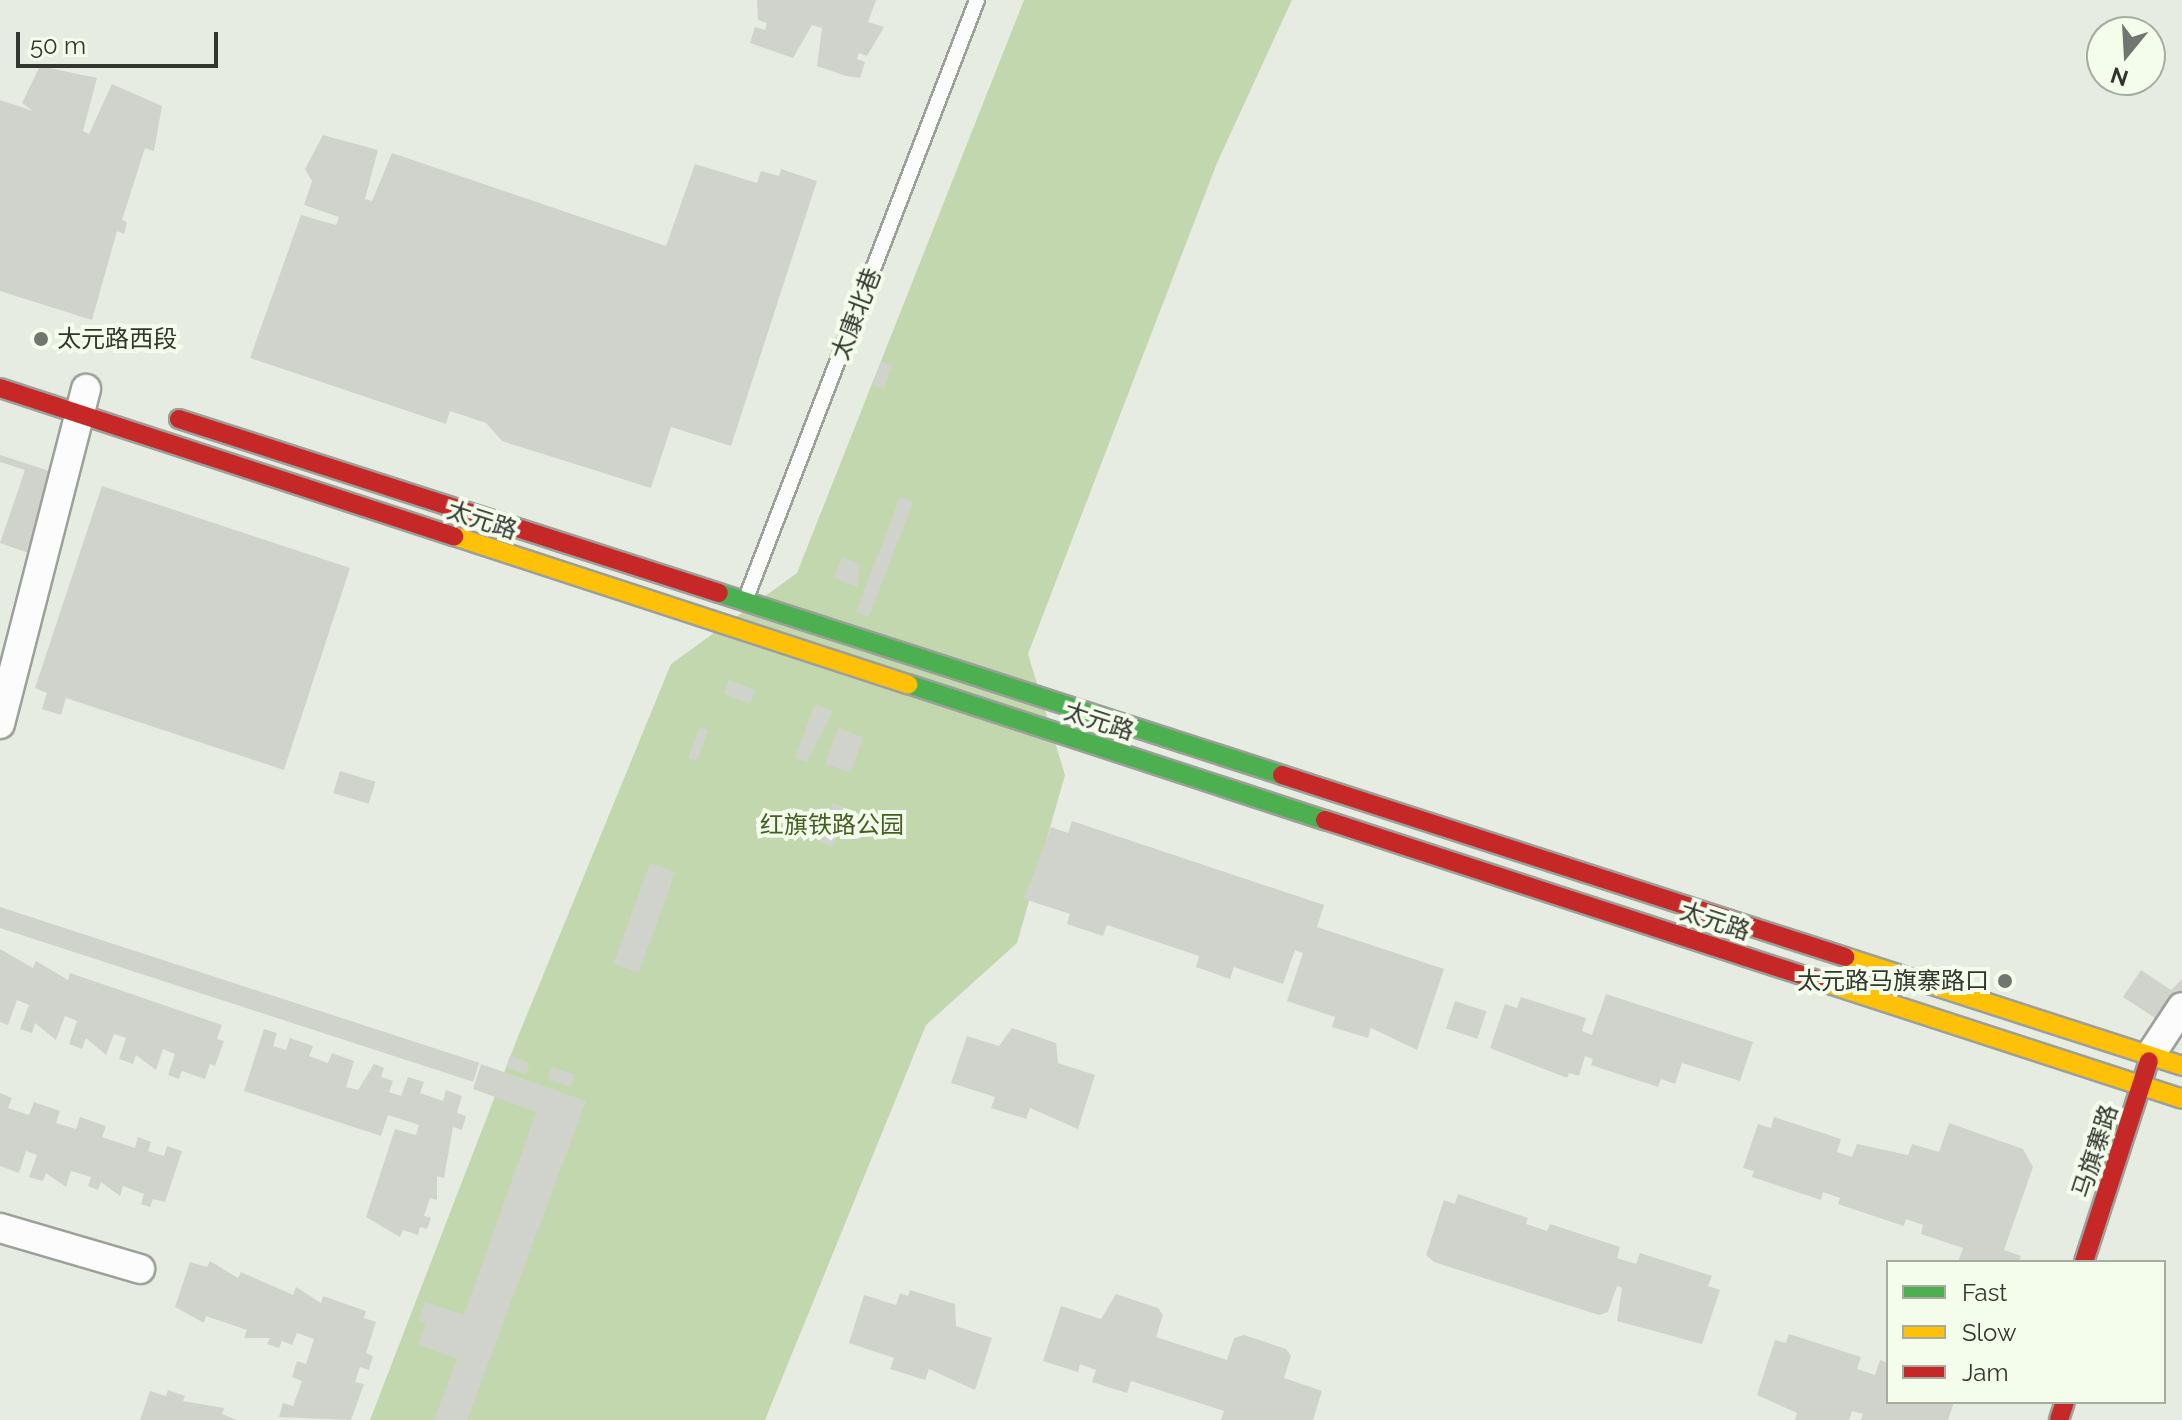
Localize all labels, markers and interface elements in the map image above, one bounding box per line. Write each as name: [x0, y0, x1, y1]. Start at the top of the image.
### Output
scale bar: [20, 16, 222, 66]
north arrow: [2086, 16, 2166, 96]
text: 50 m: [30, 31, 86, 60]
text: N: [2107, 62, 2131, 92]
street label: 太康北巷: [825, 264, 887, 364]
place label: 太元路西段: [57, 325, 177, 353]
marker: 太元路西段: [32, 330, 50, 348]
street label: 太元路: [443, 495, 521, 545]
street label: 太元路: [1060, 696, 1138, 746]
park label: 红旗铁路公园: [760, 811, 904, 839]
street label: 太元路: [1676, 896, 1754, 946]
place label: 太元路马旗寨路口: [1797, 967, 1989, 995]
marker: 太元路马旗寨路口: [1996, 972, 2014, 990]
street label: 马旗寨路: [2066, 1101, 2124, 1201]
legend: [1886, 1260, 2166, 1404]
text: Fast: [1962, 1278, 2007, 1307]
text: Slow: [1962, 1318, 2016, 1347]
text: Jam: [1962, 1358, 2008, 1387]

